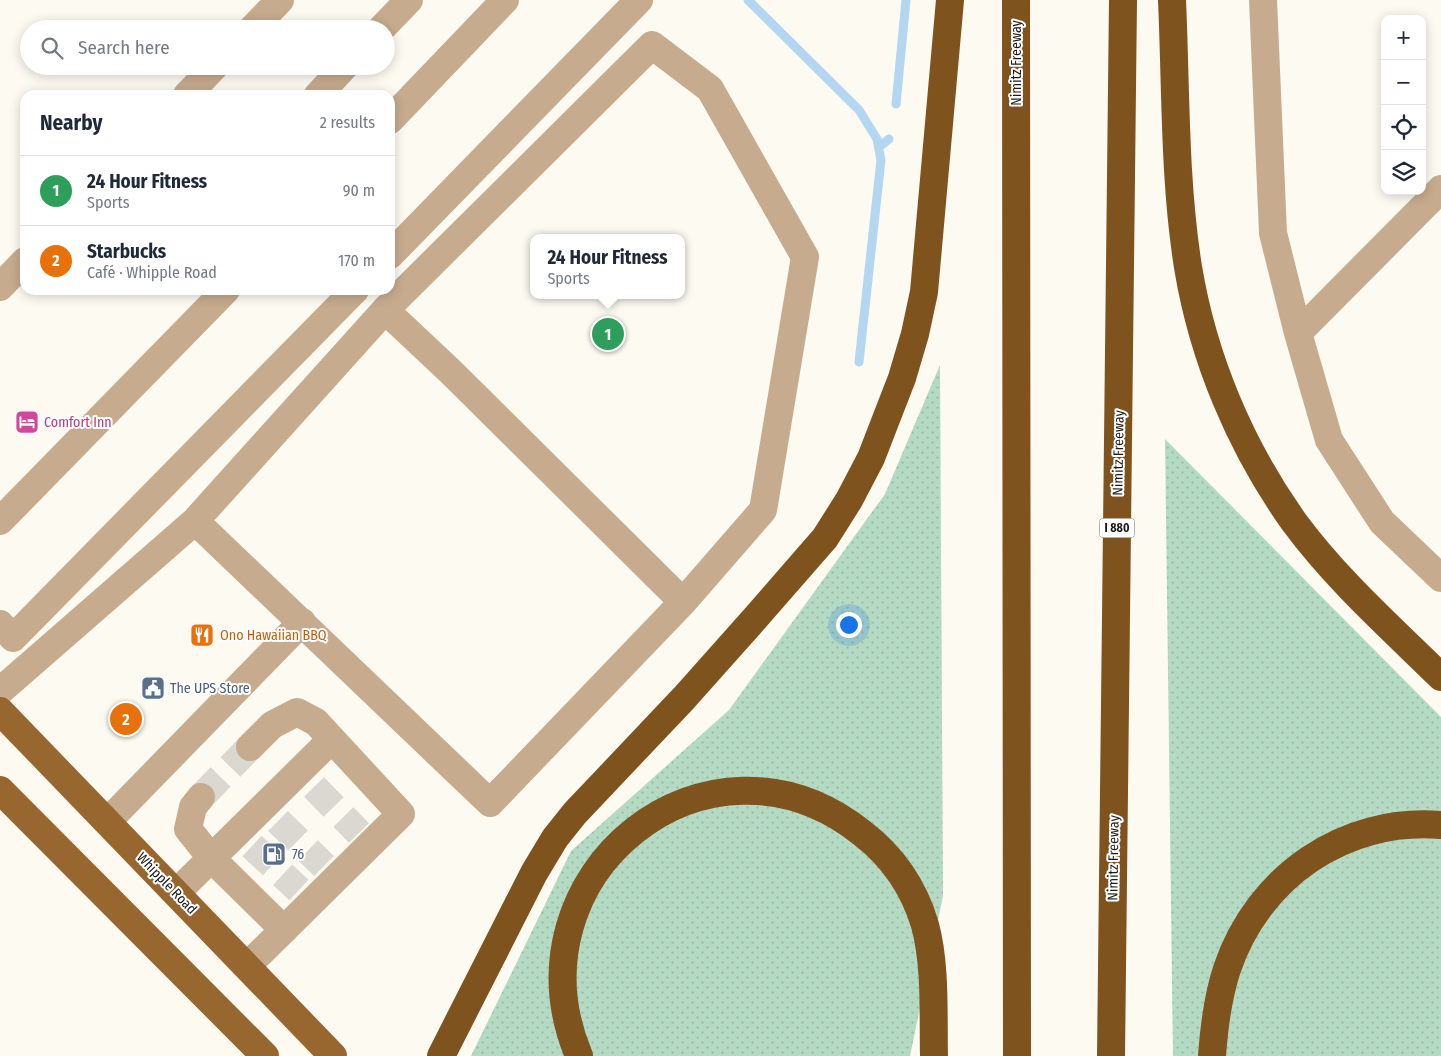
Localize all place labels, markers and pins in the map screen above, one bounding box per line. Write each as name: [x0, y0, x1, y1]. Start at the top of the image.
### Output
pin: 1: [592, 315, 624, 353]
hotel icon: Comfort Inn: [14, 409, 40, 435]
place label: Comfort Inn: [44, 414, 112, 431]
restaurant icon: Ono Hawaiian BBQ: [189, 622, 215, 648]
place label: Ono Hawaiian BBQ: [220, 627, 327, 644]
public building icon: The UPS Store: [140, 675, 166, 701]
place label: The UPS Store: [170, 680, 250, 697]
pin: 2: [110, 700, 142, 738]
fuel station icon: 76: [261, 841, 287, 867]
place label: 76: [292, 846, 304, 863]

